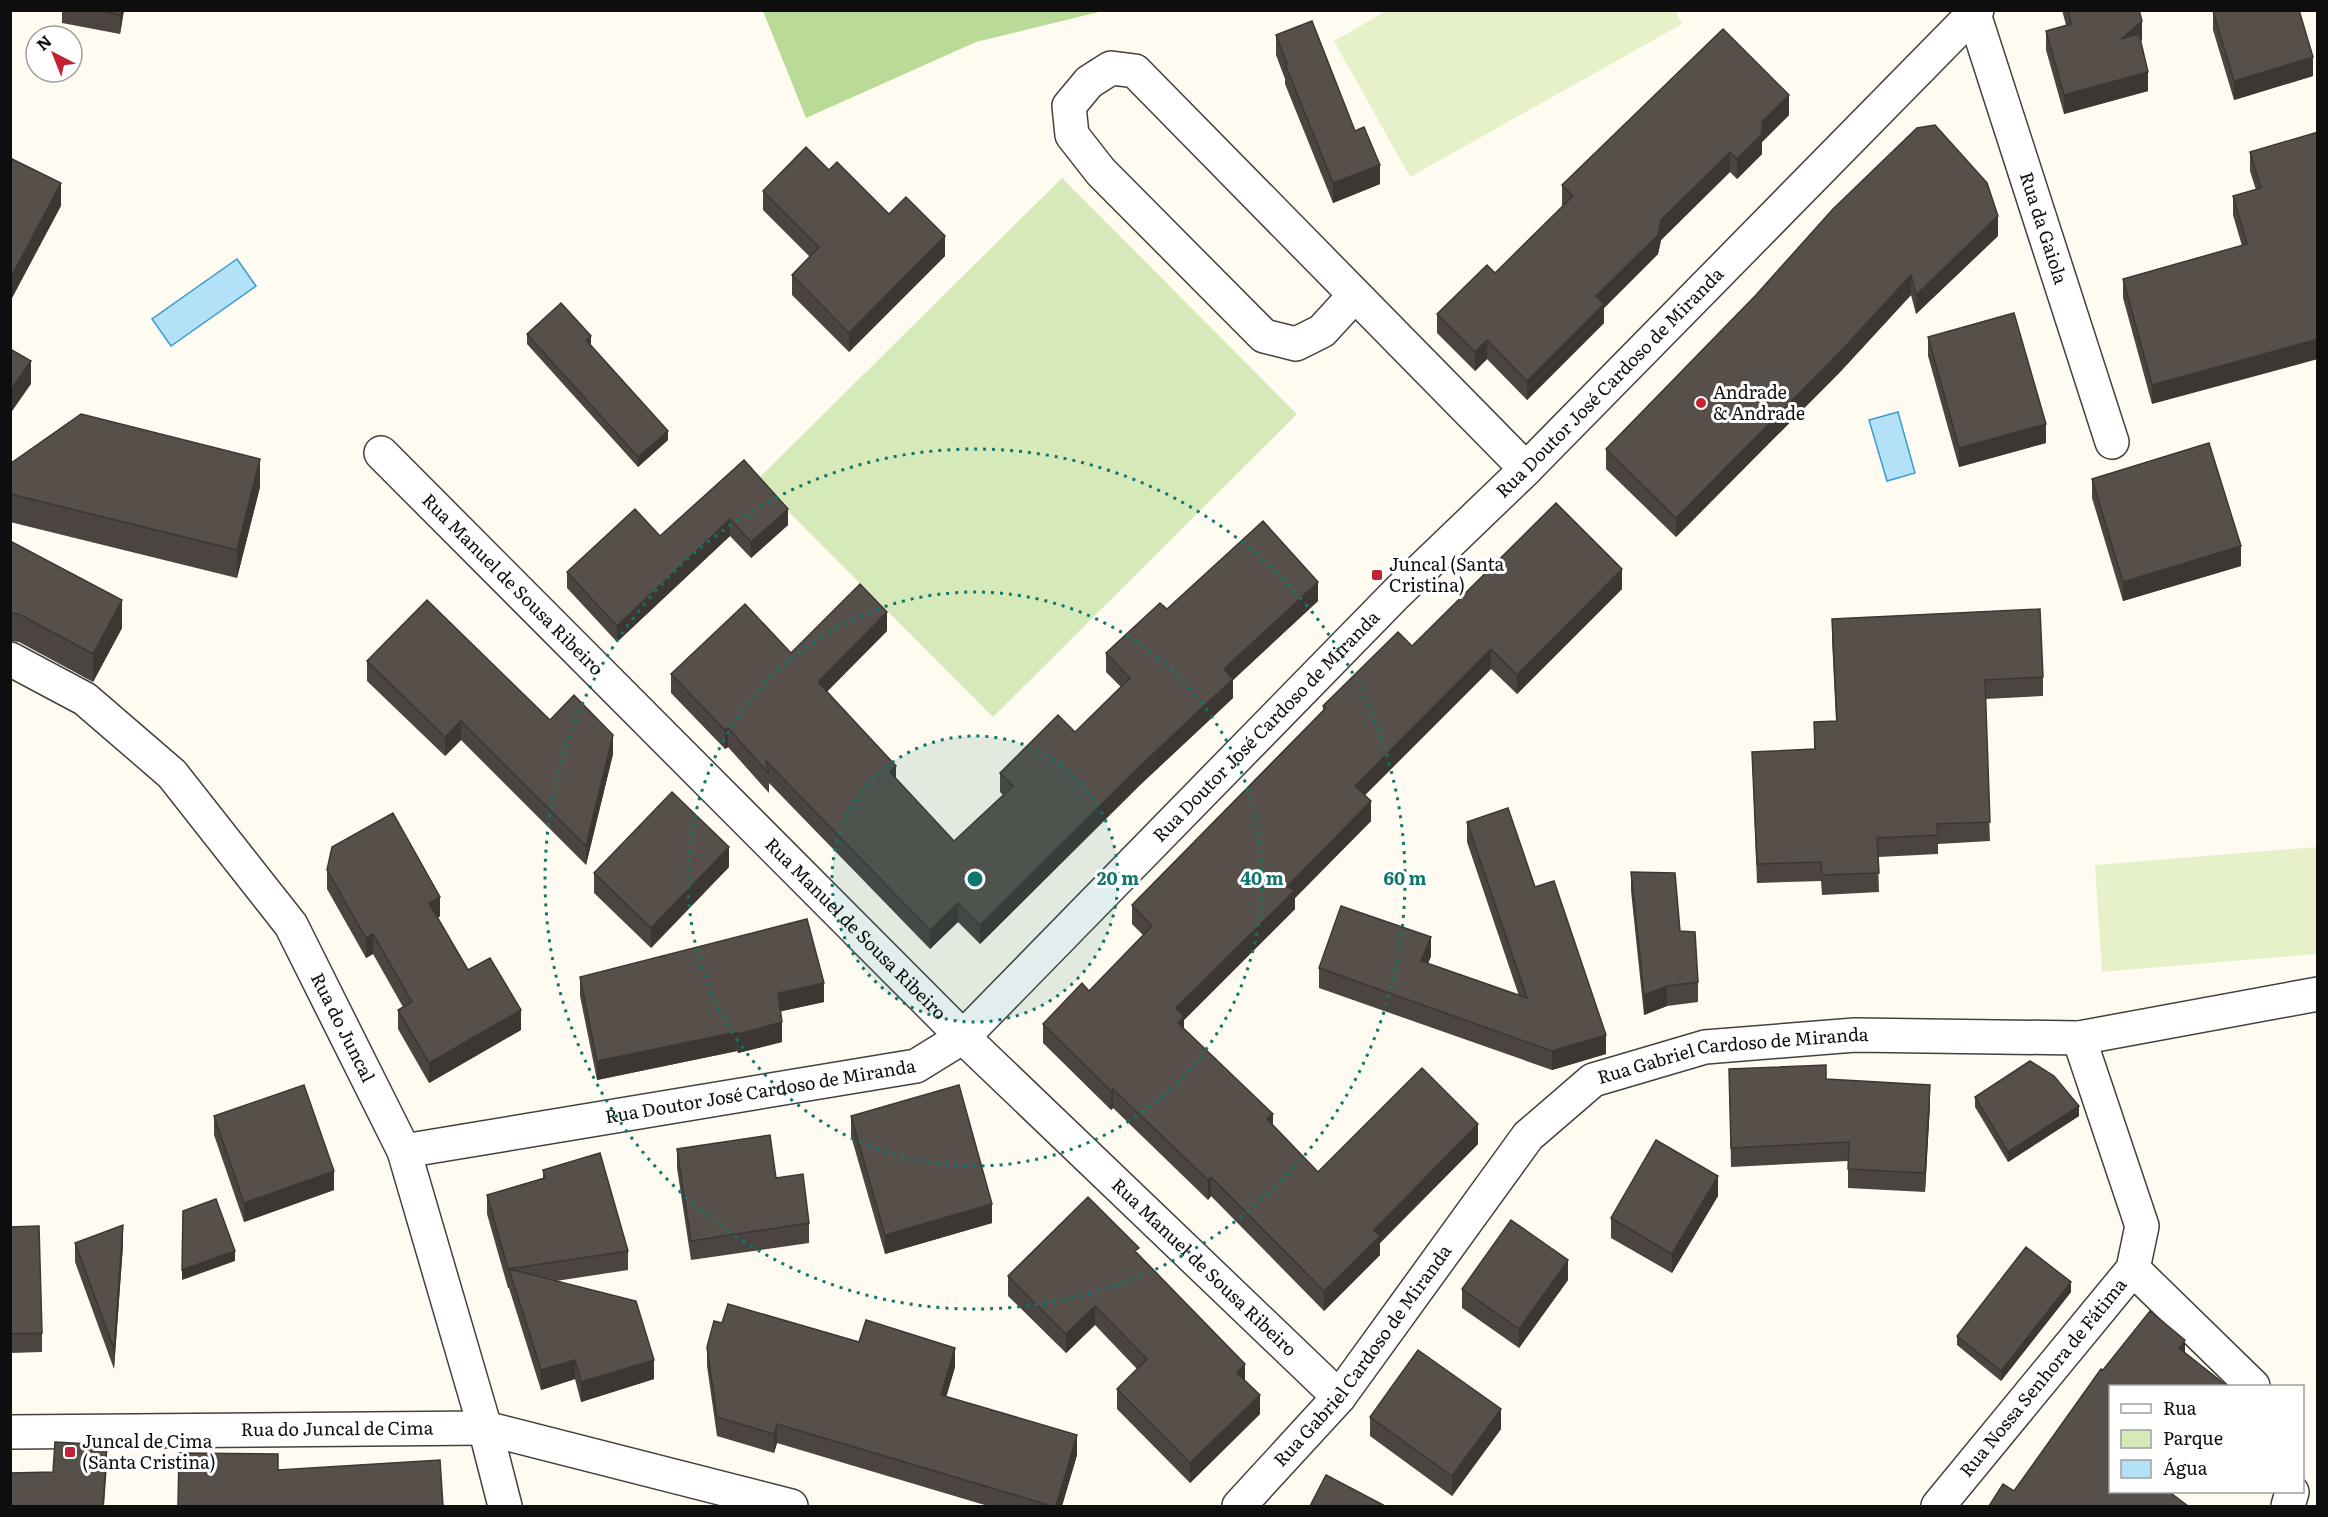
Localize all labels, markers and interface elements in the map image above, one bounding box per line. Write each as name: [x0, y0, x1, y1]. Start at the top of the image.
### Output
north arrow: [24, 24, 84, 84]
text: N: [30, 29, 56, 56]
street label: Rua da Gaiola: [2014, 168, 2075, 288]
street label: Rua Doutor José Cardoso de Miranda: [1489, 260, 1729, 503]
place label: Andrade & Andrade: [1713, 378, 1805, 426]
marker: Andrade & Andrade: [1694, 396, 1708, 410]
street label: Rua Manuel de Sousa Ribeiro: [416, 486, 610, 681]
place label: Juncal (Santa Cristina): [1389, 550, 1505, 598]
marker: Juncal (Santa Cristina): [1370, 568, 1384, 582]
street label: Rua Doutor José Cardoso de Miranda: [1146, 603, 1385, 847]
street label: Rua Manuel de Sousa Ribeiro: [759, 831, 953, 1025]
text: 20 m: [1097, 864, 1139, 891]
text: 40 m: [1240, 864, 1284, 891]
text: 60 m: [1383, 864, 1427, 891]
centre of rings: [965, 869, 985, 889]
street label: Rua do Juncal: [305, 968, 383, 1087]
street label: Rua Gabriel Cardoso de Miranda: [1594, 1020, 1869, 1090]
street label: Rua Doutor José Cardoso de Miranda: [603, 1051, 918, 1129]
street label: Rua Manuel de Sousa Ribeiro: [1106, 1171, 1304, 1362]
street label: Rua Gabriel Cardoso de Miranda: [1267, 1238, 1457, 1472]
street label: Rua Nossa Senhora de Fátima: [1952, 1271, 2133, 1482]
legend: [2109, 1385, 2304, 1493]
text: Rua: [2163, 1394, 2197, 1421]
street label: Rua do Juncal de Cima: [241, 1413, 434, 1442]
text: Parque: [2163, 1424, 2223, 1451]
place label: Juncal de Cima (Santa Cristina): [82, 1427, 216, 1475]
marker: Juncal de Cima (Santa Cristina): [63, 1445, 77, 1459]
text: Água: [2163, 1454, 2208, 1481]

